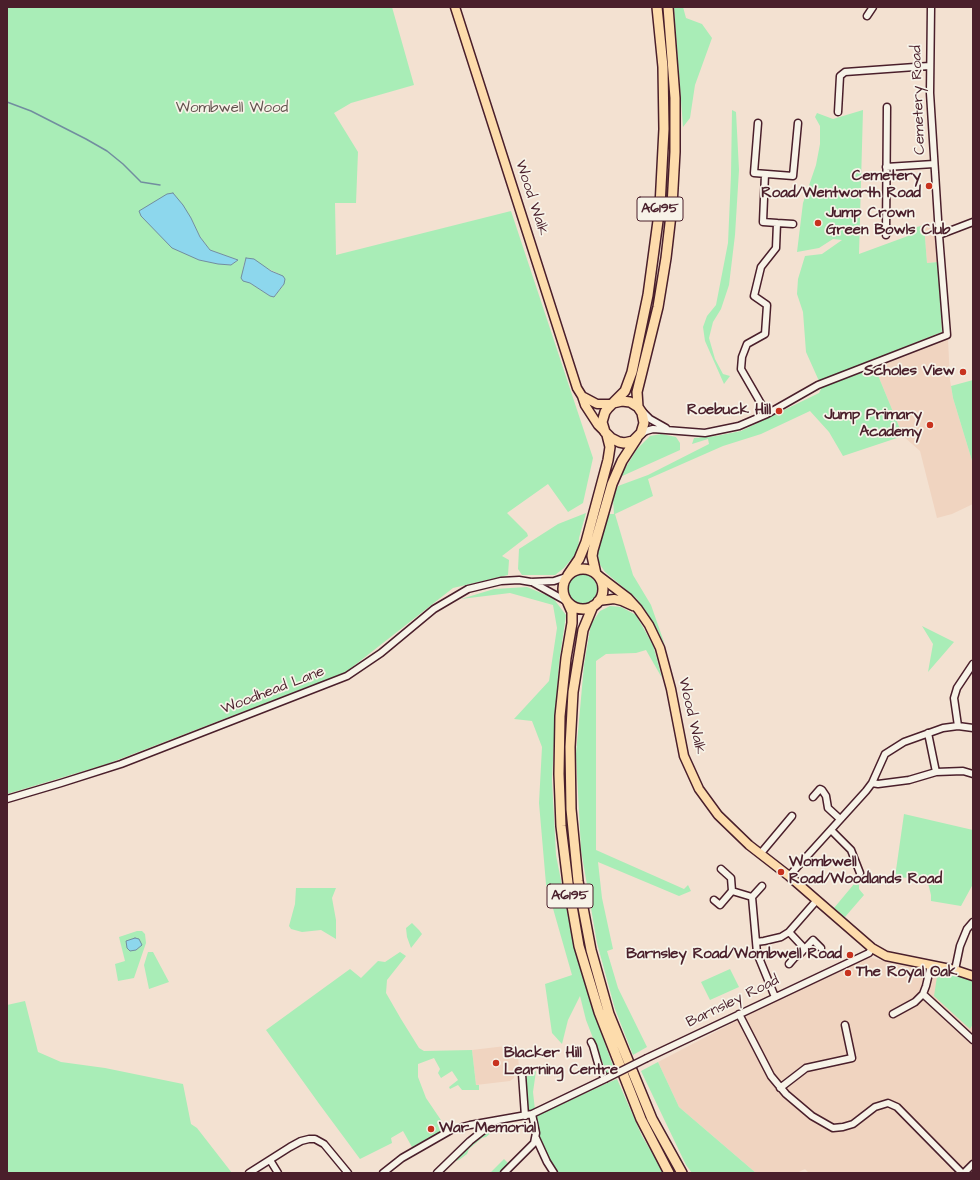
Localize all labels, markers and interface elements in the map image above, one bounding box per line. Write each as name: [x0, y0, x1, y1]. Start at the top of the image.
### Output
street label: Cemetery Road: [908, 45, 930, 155]
park label: Wombwell Wood: [176, 100, 288, 118]
street label: Wood Walk: [510, 158, 552, 238]
place label: Cemetery Road/Wentworth Road: [761, 168, 921, 203]
marker: Cemetery Road/Wentworth Road: [924, 181, 934, 191]
road number: A6195: [637, 197, 683, 221]
place label: Jump Crown Green Bowls Club: [826, 205, 951, 240]
marker: Jump Crown Green Bowls Club: [813, 218, 823, 228]
place label: Scholes View: [864, 363, 955, 381]
marker: Scholes View: [958, 367, 968, 377]
place label: Roebuck Hill: [687, 402, 771, 420]
marker: Roebuck Hill: [774, 406, 784, 416]
place label: Jump Primary Academy: [824, 407, 922, 442]
marker: Jump Primary Academy: [925, 420, 935, 430]
street label: Woodhead Lane: [219, 663, 327, 719]
street label: Wood Walk: [673, 676, 709, 756]
place label: Wombwell Road/Woodlands Road: [789, 854, 942, 889]
marker: Wombwell Road/Woodlands Road: [776, 867, 786, 877]
road number: A6195: [547, 884, 593, 908]
place label: Barnsley Road/Wombwell Road: [626, 946, 842, 964]
marker: Barnsley Road/Wombwell Road: [845, 950, 855, 960]
place label: The Royal Oak: [856, 964, 957, 982]
marker: The Royal Oak: [843, 968, 853, 978]
street label: Barnsley Road: [684, 972, 782, 1032]
place label: Blacker Hill Learning Centre: [504, 1045, 618, 1080]
marker: Blacker Hill Learning Centre: [491, 1058, 501, 1068]
place label: War Memorial: [439, 1120, 536, 1138]
marker: War Memorial: [426, 1124, 436, 1134]

